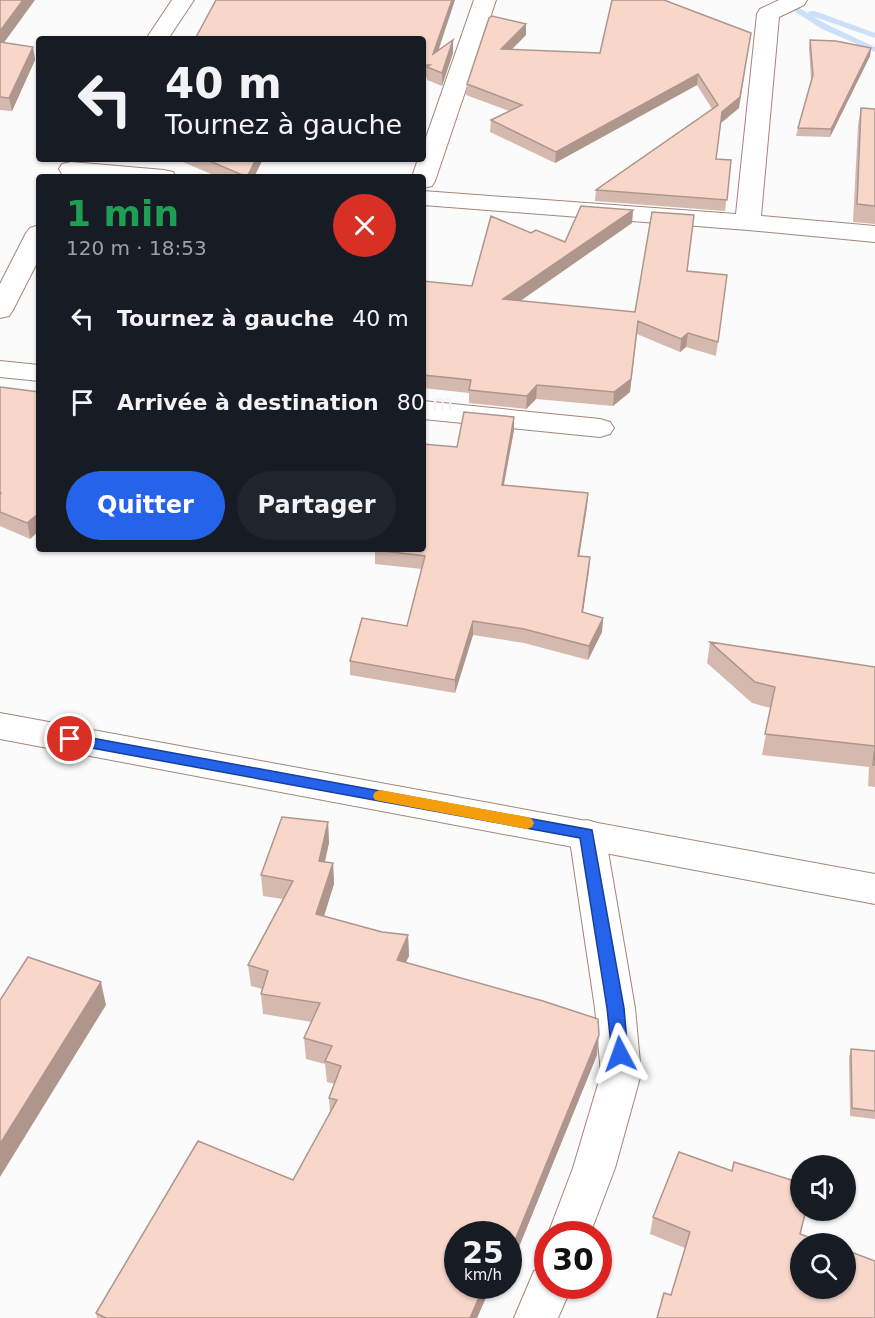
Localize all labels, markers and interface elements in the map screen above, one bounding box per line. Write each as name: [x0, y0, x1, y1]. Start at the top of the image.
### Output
text: 40 m: [165, 59, 282, 108]
icon: left: [66, 60, 144, 138]
text: Tournez à gauche: [165, 109, 402, 140]
text: 1 min: [66, 193, 179, 234]
button: close: [333, 194, 396, 257]
text: 120 m · 18:53: [66, 236, 207, 260]
icon: left: [66, 302, 99, 335]
text: Tournez à gauche: [117, 306, 334, 331]
text: 40 m: [352, 306, 409, 331]
icon: arrive: [66, 386, 99, 419]
text: Arrivée à destination: [117, 390, 379, 415]
text: 80 m: [397, 390, 453, 415]
button: Quitter: [66, 471, 225, 540]
button: Partager: [237, 471, 396, 540]
pin: [44, 713, 95, 764]
icon: arrive: [53, 722, 86, 755]
position arrow: [588, 1022, 652, 1086]
map controls: [790, 1155, 856, 1299]
button: sound: [790, 1155, 856, 1221]
speed limit sign: 30: [534, 1221, 612, 1299]
button: search: [790, 1233, 856, 1299]
text: 25: [462, 1235, 504, 1270]
text: km/h: [464, 1266, 502, 1284]

